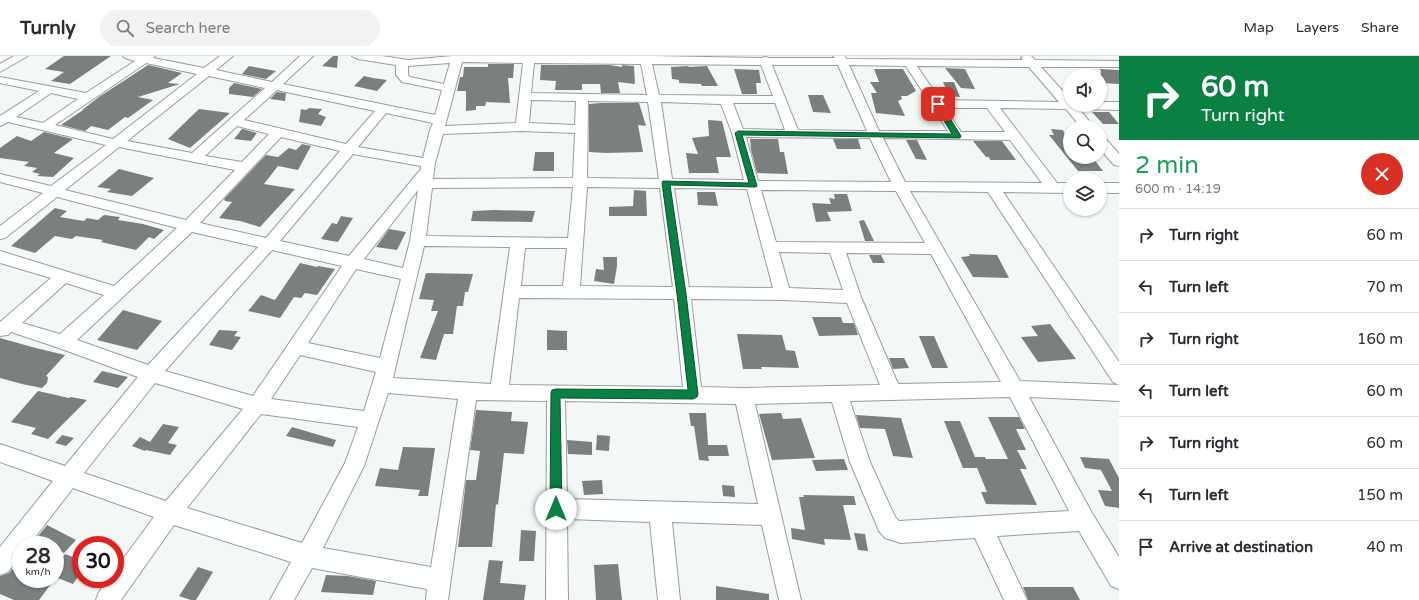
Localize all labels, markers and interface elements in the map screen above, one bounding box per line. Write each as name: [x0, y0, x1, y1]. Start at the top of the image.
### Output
search box: [100, 10, 380, 46]
text: Turnly: [20, 17, 76, 39]
icon: search: [114, 17, 136, 39]
text: Search here: [146, 19, 230, 37]
text: Map: [1244, 19, 1274, 36]
text: Layers: [1296, 19, 1339, 36]
text: Share: [1361, 19, 1399, 36]
map controls: [1063, 68, 1107, 216]
button: sound: [1063, 68, 1107, 112]
text: 60 m: [1201, 70, 1269, 104]
icon: right: [1135, 72, 1187, 124]
pin: [921, 87, 955, 121]
icon: arrive: [927, 93, 949, 115]
text: Turn right: [1201, 104, 1285, 126]
button: search: [1063, 120, 1107, 164]
text: 2 min: [1135, 151, 1199, 180]
button: close: [1361, 153, 1403, 195]
button: layers: [1063, 172, 1107, 216]
text: 600 m · 14:19: [1135, 181, 1221, 197]
icon: right: [1135, 224, 1157, 246]
text: Turn right: [1169, 226, 1239, 244]
text: 60 m: [1366, 226, 1403, 244]
icon: left: [1135, 276, 1157, 298]
text: Turn left: [1169, 278, 1229, 296]
text: 70 m: [1366, 278, 1403, 296]
icon: right: [1135, 328, 1157, 350]
text: Turn right: [1169, 330, 1239, 348]
text: 160 m: [1357, 330, 1403, 348]
icon: left: [1135, 380, 1157, 402]
text: Turn left: [1169, 382, 1229, 400]
text: 60 m: [1366, 382, 1403, 400]
icon: right: [1135, 432, 1157, 454]
text: Turn right: [1169, 434, 1239, 452]
text: 60 m: [1366, 434, 1403, 452]
icon: left: [1135, 484, 1157, 506]
text: Turn left: [1169, 486, 1229, 504]
text: 150 m: [1357, 486, 1403, 504]
position arrow: [535, 488, 577, 530]
speed limit sign: 30: [72, 536, 124, 588]
icon: arrive: [1135, 536, 1157, 558]
text: Arrive at destination: [1169, 538, 1313, 556]
text: 40 m: [1366, 538, 1403, 556]
text: 28: [25, 545, 51, 569]
text: km/h: [25, 566, 51, 578]

